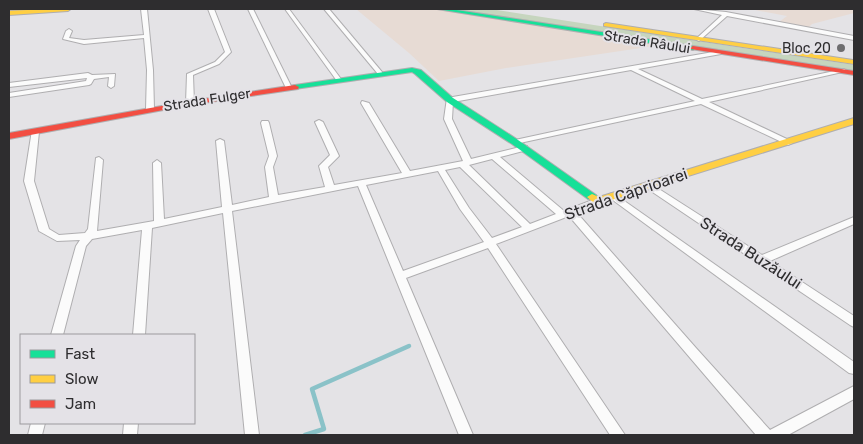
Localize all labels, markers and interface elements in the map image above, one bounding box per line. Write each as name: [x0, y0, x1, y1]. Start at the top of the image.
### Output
street label: Strada Râului: [603, 27, 691, 57]
place label: Bloc 20: [782, 40, 831, 57]
marker: Bloc 20: [835, 42, 847, 54]
street label: Strada Fulger: [162, 85, 252, 115]
street label: Strada Căprioarei: [562, 164, 690, 224]
street label: Strada Buzăului: [697, 213, 805, 293]
legend: [20, 334, 195, 424]
text: Fast: [65, 345, 95, 363]
text: Slow: [65, 370, 98, 388]
text: Jam: [65, 395, 96, 413]

